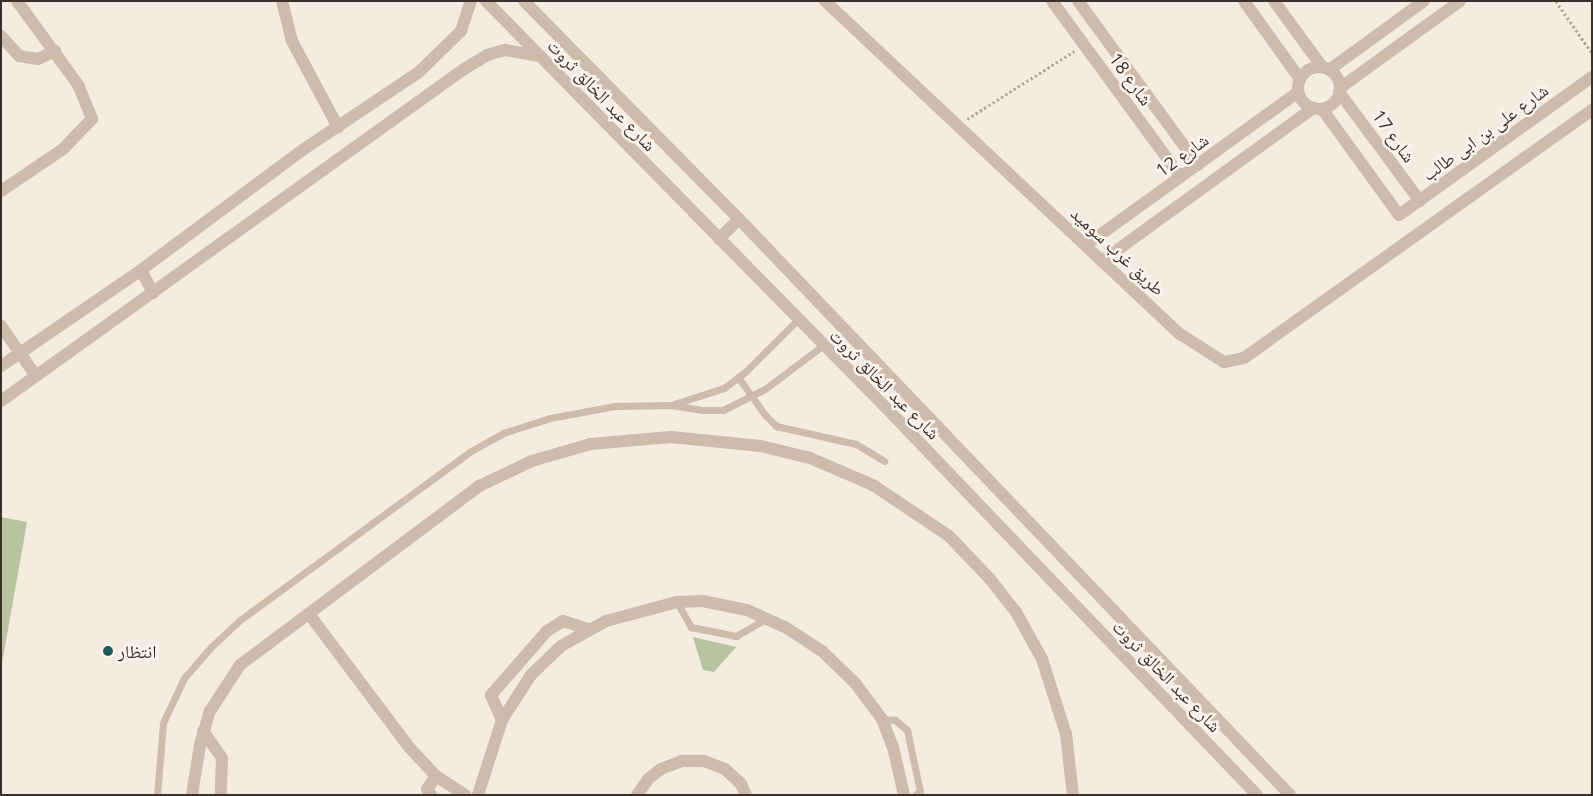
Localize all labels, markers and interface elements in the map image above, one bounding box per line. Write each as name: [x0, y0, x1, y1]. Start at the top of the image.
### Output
street label: شارع عبد الخالق ثروت: [543, 35, 661, 155]
street label: شارع 18: [1105, 49, 1157, 109]
street label: شارع على بن ابى طالب: [1418, 79, 1552, 185]
street label: شارع 17: [1368, 106, 1420, 166]
street label: شارع 12: [1152, 129, 1212, 181]
street label: طريق غرب سوميد: [1067, 202, 1169, 300]
street label: شارع عبد الخالق ثروت: [825, 324, 945, 444]
street label: شارع عبد الخالق ثروت: [1108, 616, 1226, 736]
place label: انتظار: [118, 640, 157, 662]
marker: انتظار: [102, 645, 114, 657]

